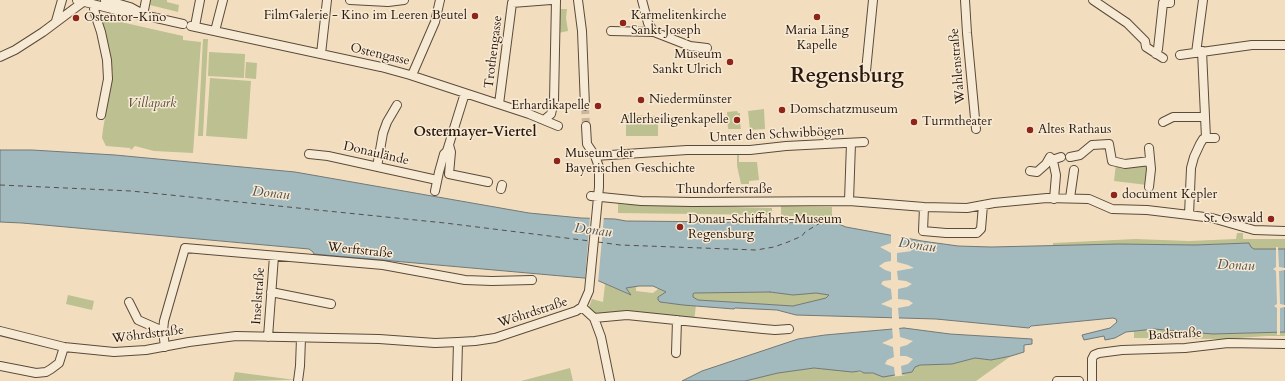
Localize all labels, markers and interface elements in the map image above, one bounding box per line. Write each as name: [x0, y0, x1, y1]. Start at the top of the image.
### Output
place label: FilmGalerie - Kino im Leeren Beutel: [264, 8, 467, 24]
place label: Karmelitenkirche Sankt Joseph: [631, 8, 727, 39]
place label: Ostentor-Kino: [84, 10, 166, 26]
marker: FilmGalerie - Kino im Leeren Beutel: [470, 11, 480, 21]
marker: Maria Läng Kapelle: [812, 12, 822, 22]
marker: Ostentor-Kino: [71, 13, 81, 23]
street label: Trothengasse: [482, 15, 506, 89]
marker: Karmelitenkirche Sankt Joseph: [618, 18, 628, 28]
place label: Maria Läng Kapelle: [785, 23, 849, 54]
street label: Wahlenstraße: [947, 27, 969, 105]
street label: Ostengasse: [349, 41, 411, 69]
place label: Museum Sankt Ulrich: [653, 47, 722, 78]
marker: Museum Sankt Ulrich: [725, 57, 735, 67]
district label: Regensburg: [790, 64, 904, 90]
place label: Niedermünster: [649, 92, 732, 108]
marker: Niedermünster: [636, 95, 646, 105]
park label: Villapark: [128, 96, 176, 112]
place label: Erhardikapelle: [511, 98, 590, 114]
marker: Erhardikapelle: [593, 101, 603, 111]
place label: Domschatzmuseum: [790, 102, 898, 118]
marker: Domschatzmuseum: [777, 105, 787, 115]
place label: Allerheiligenkapelle: [620, 112, 729, 128]
place label: Turmtheater: [922, 114, 992, 130]
marker: Allerheiligenkapelle: [732, 115, 742, 125]
marker: Turmtheater: [909, 117, 919, 127]
place label: Altes Rathaus: [1038, 122, 1111, 138]
street label: Unter den Schwibbögen: [709, 124, 845, 146]
district label: Ostermayer-Viertel: [414, 125, 536, 141]
marker: Altes Rathaus: [1025, 125, 1035, 135]
street label: Donaulände: [342, 139, 410, 169]
place label: Museum der Bayerischen Geschichte: [565, 146, 695, 177]
marker: Museum der Bayerischen Geschichte: [552, 156, 562, 166]
street label: Thundorferstraße: [676, 182, 772, 198]
water label: Donau: [251, 184, 291, 204]
place label: document Kepler: [1122, 187, 1217, 203]
marker: document Kepler: [1109, 190, 1119, 200]
place label: St. Oswald: [1204, 211, 1263, 227]
place label: Donau-Schiffahrts-Museum Regensburg: [688, 212, 842, 243]
marker: St. Oswald: [1266, 214, 1276, 224]
water label: Donau: [573, 220, 613, 242]
marker: Donau-Schiffahrts-Museum Regensburg: [675, 222, 685, 232]
water label: Donau: [897, 235, 937, 257]
street label: Werftstraße: [327, 240, 393, 262]
water label: Donau: [1217, 257, 1255, 275]
street label: Inselstraße: [249, 267, 269, 325]
street label: Wöhrdstraße: [496, 294, 570, 332]
street label: Wöhrdstraße: [111, 323, 185, 347]
street label: Badstraße: [1148, 326, 1202, 344]

